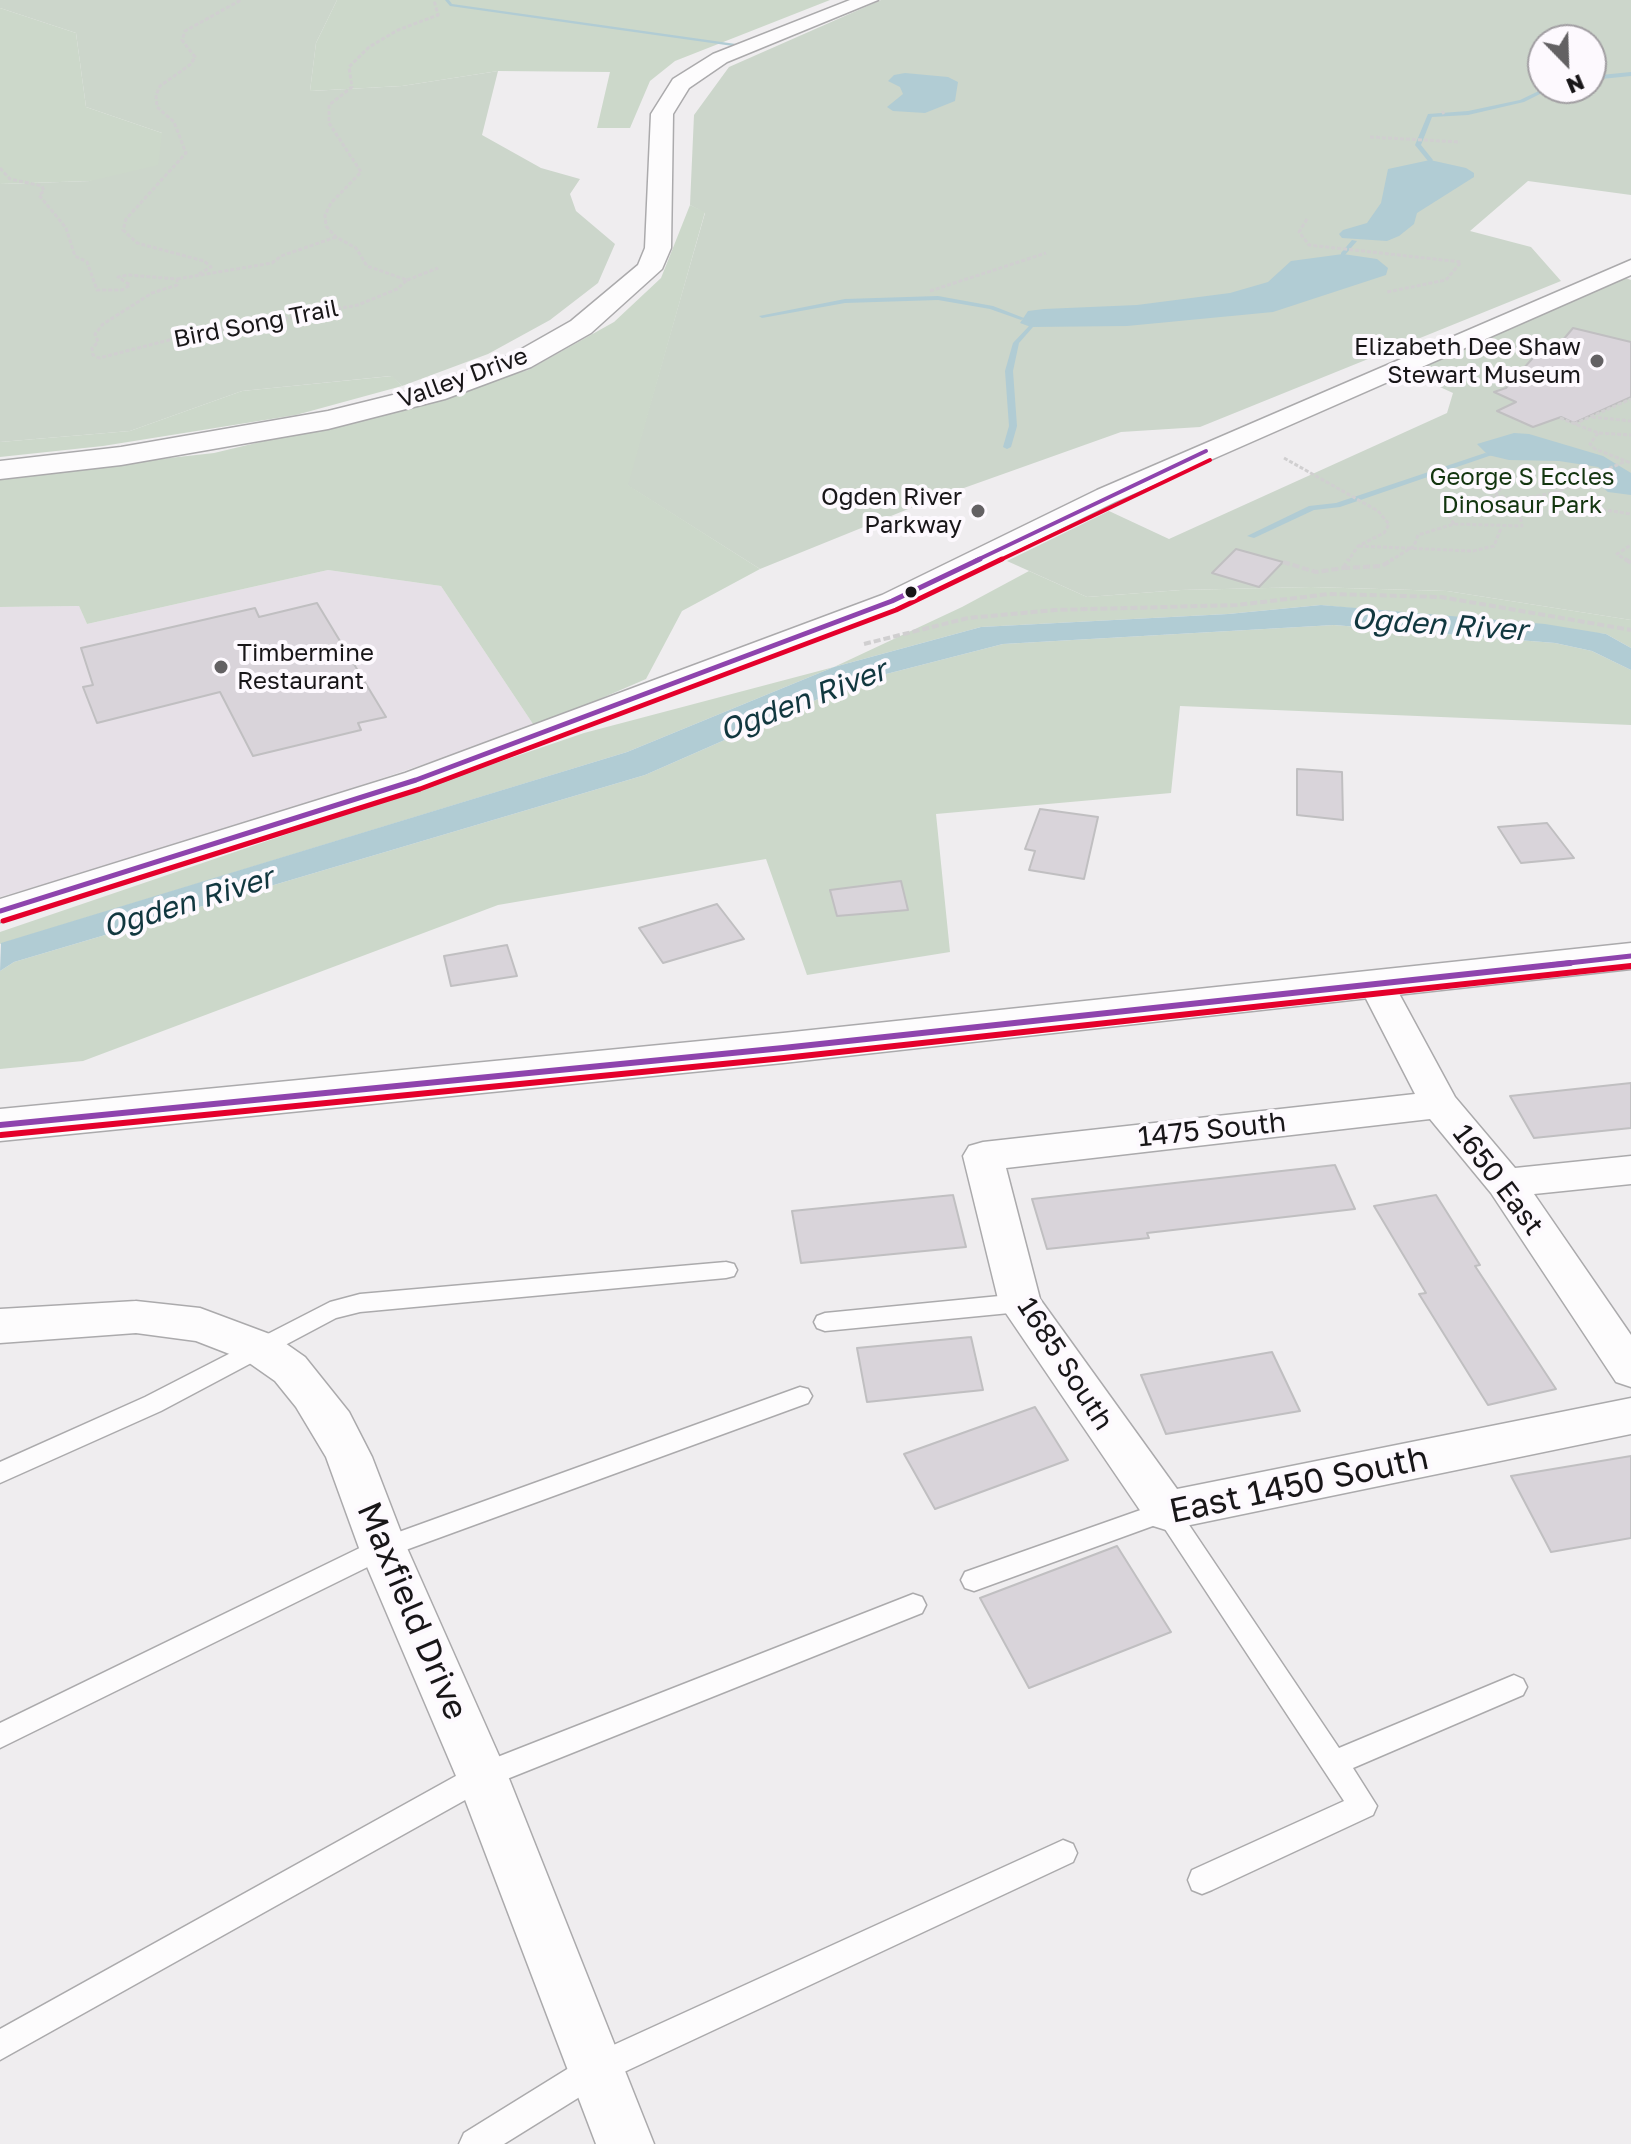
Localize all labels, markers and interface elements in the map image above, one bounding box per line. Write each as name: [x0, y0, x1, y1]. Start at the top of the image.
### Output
north arrow: [1527, 24, 1607, 104]
text: N: [1563, 69, 1589, 100]
street label: Bird Song Trail: [171, 294, 341, 354]
place label: Elizabeth Dee Shaw Stewart Museum: [1354, 333, 1581, 389]
street label: Valley Drive: [394, 341, 532, 415]
marker: Elizabeth Dee Shaw Stewart Museum: [1588, 352, 1606, 370]
park label: George S Eccles Dinosaur Park: [1429, 463, 1615, 519]
place label: Ogden River Parkway: [821, 483, 962, 539]
marker: Ogden River Parkway: [969, 502, 987, 520]
unlabelled marker: [903, 584, 919, 600]
water label: Ogden River: [1350, 601, 1528, 649]
place label: Timbermine Restaurant: [237, 639, 374, 695]
water label: Ogden River: [714, 653, 892, 749]
marker: Timbermine Restaurant: [212, 658, 230, 676]
water label: Ogden River: [98, 860, 278, 946]
street label: 1475 South: [1136, 1106, 1288, 1154]
street label: 1650 East: [1446, 1118, 1550, 1242]
street label: 1685 South: [1010, 1292, 1120, 1436]
street label: East 1450 South: [1166, 1438, 1432, 1532]
street label: Maxfield Drive: [348, 1496, 476, 1726]

